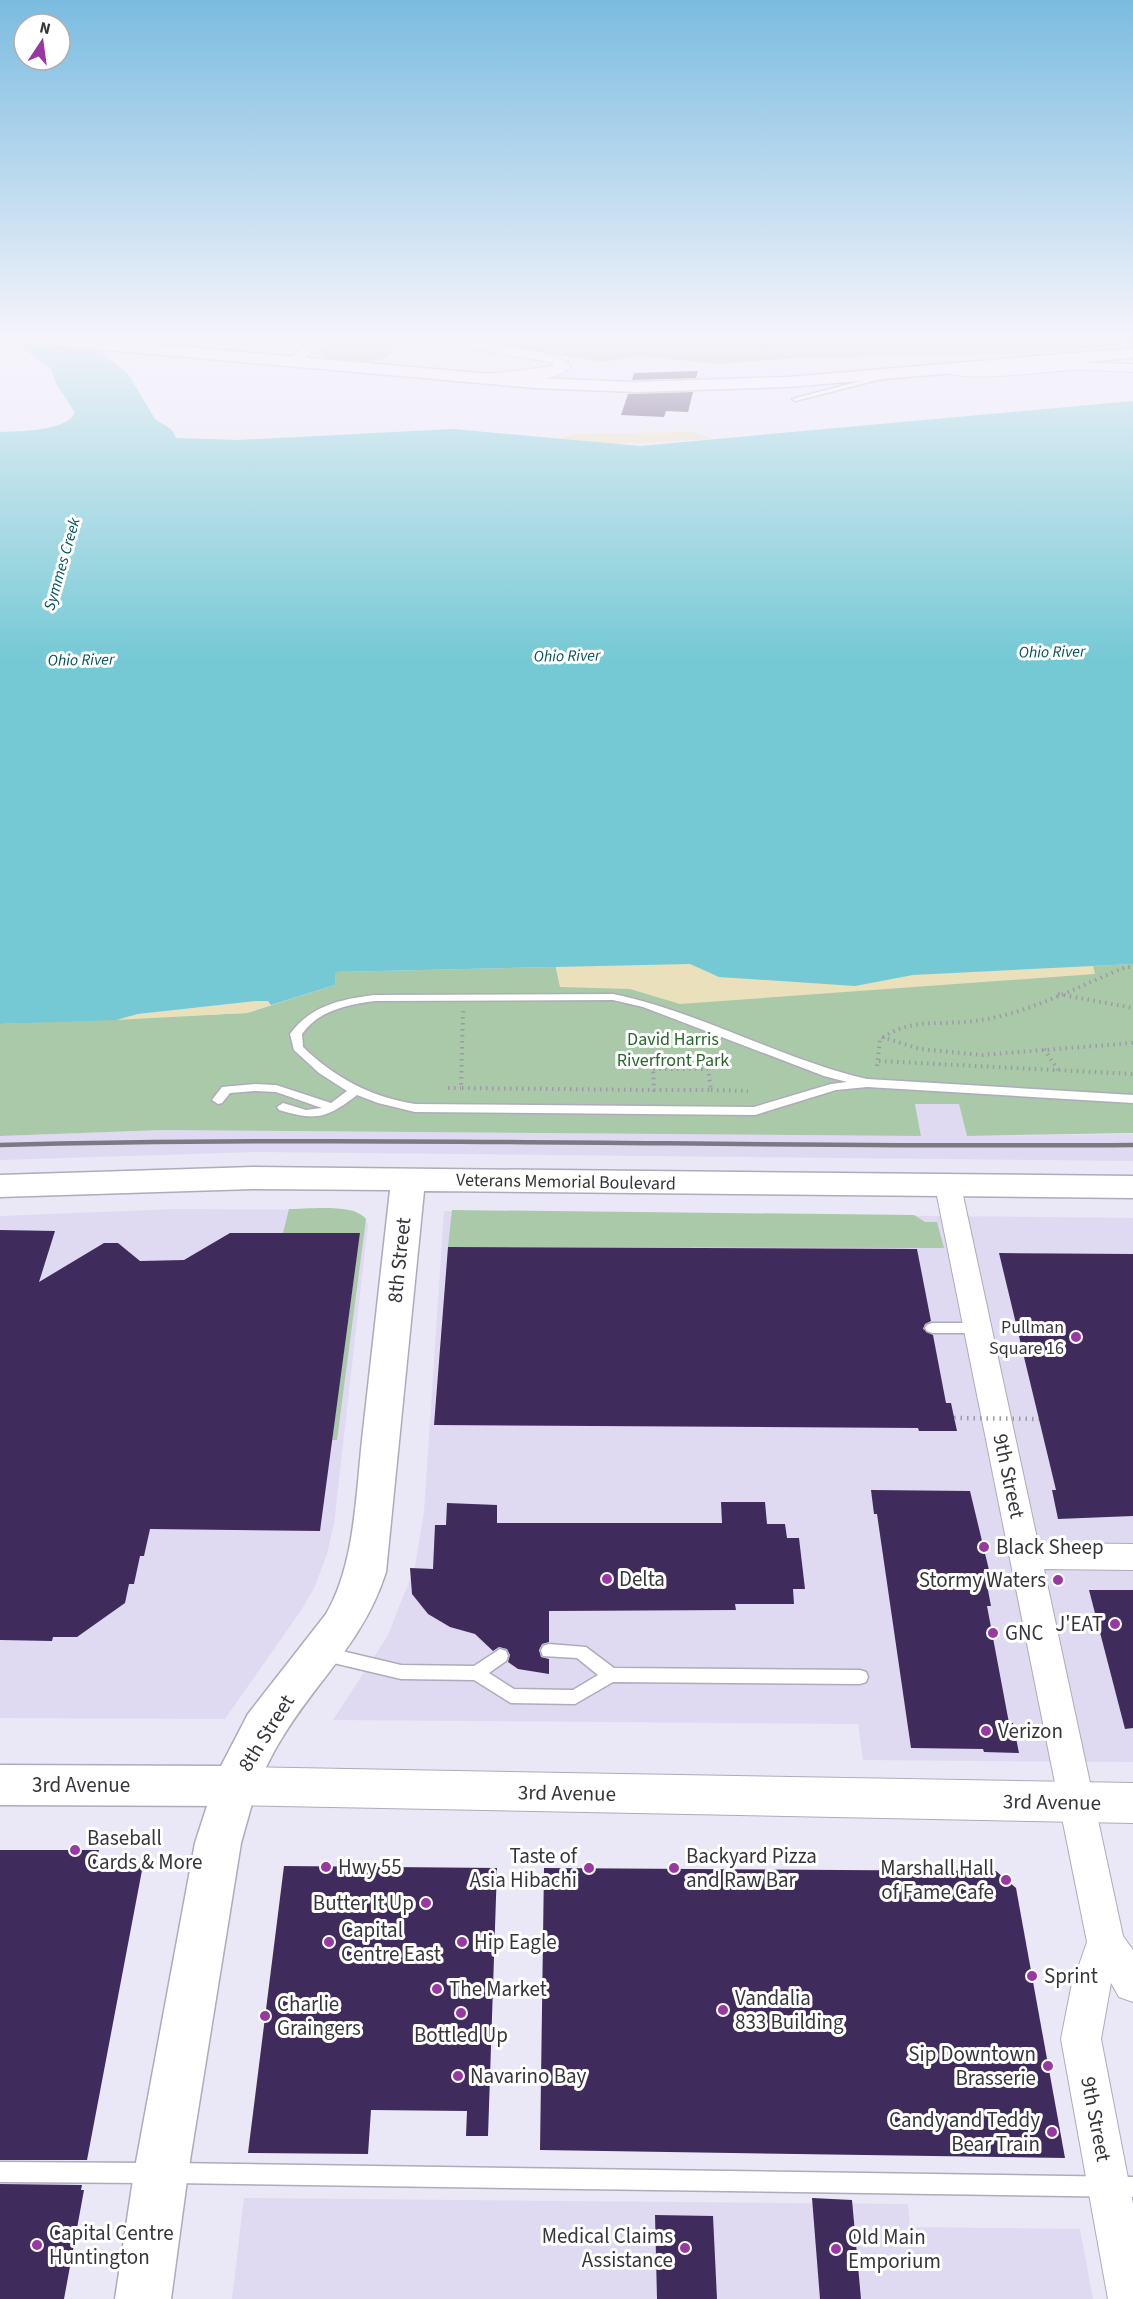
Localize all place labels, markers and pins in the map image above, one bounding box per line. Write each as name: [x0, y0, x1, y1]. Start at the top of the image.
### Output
place label: Pullman Square 16: [989, 1315, 1064, 1361]
marker: Pullman Square 16: [1069, 1330, 1083, 1344]
place label: Black Sheep: [996, 1532, 1104, 1562]
marker: Black Sheep: [977, 1540, 991, 1554]
place label: Delta: [619, 1564, 665, 1594]
place label: Stormy Waters: [919, 1565, 1046, 1595]
marker: Delta: [600, 1572, 614, 1586]
marker: Stormy Waters: [1051, 1573, 1065, 1587]
place label: J'EAT: [1055, 1609, 1103, 1639]
marker: J'EAT: [1108, 1617, 1122, 1631]
place label: GNC: [1005, 1618, 1044, 1648]
marker: GNC: [986, 1626, 1000, 1640]
place label: Verizon: [998, 1716, 1063, 1746]
marker: Verizon: [979, 1724, 993, 1738]
place label: Baseball Cards & More: [87, 1823, 202, 1877]
place label: Taste of Asia Hibachi: [469, 1841, 578, 1895]
place label: Backyard Pizza and Raw Bar: [686, 1841, 817, 1895]
marker: Baseball Cards & More: [68, 1843, 82, 1857]
place label: Hwy 55: [338, 1852, 402, 1882]
place label: Marshall Hall of Fame Cafe: [880, 1853, 994, 1907]
marker: Hwy 55: [319, 1860, 333, 1874]
marker: Taste of Asia Hibachi: [582, 1861, 596, 1875]
marker: Backyard Pizza and Raw Bar: [667, 1861, 681, 1875]
marker: Marshall Hall of Fame Cafe: [999, 1873, 1013, 1887]
place label: Butter It Up: [313, 1888, 414, 1918]
marker: Butter It Up: [419, 1896, 433, 1910]
place label: Capital Centre East: [341, 1915, 441, 1969]
place label: Hip Eagle: [474, 1927, 557, 1957]
marker: Capital Centre East: [322, 1935, 336, 1949]
marker: Hip Eagle: [455, 1935, 469, 1949]
place label: Sprint: [1044, 1961, 1098, 1991]
marker: Sprint: [1025, 1969, 1039, 1983]
place label: The Market: [449, 1974, 547, 2004]
marker: The Market: [430, 1982, 444, 1996]
place label: Vandalia 833 Building: [735, 1983, 844, 2037]
place label: Charlie Graingers: [277, 1989, 361, 2043]
marker: Vandalia 833 Building: [716, 2003, 730, 2017]
marker: Bottled Up: [454, 2006, 468, 2020]
marker: Charlie Graingers: [258, 2009, 272, 2023]
place label: Bottled Up: [414, 2020, 508, 2050]
place label: Sip Downtown Brasserie: [908, 2039, 1036, 2093]
marker: Sip Downtown Brasserie: [1041, 2059, 1055, 2073]
place label: Navarino Bay: [470, 2061, 587, 2091]
marker: Navarino Bay: [451, 2069, 465, 2083]
place label: Candy and Teddy Bear Train: [889, 2105, 1040, 2159]
marker: Candy and Teddy Bear Train: [1045, 2125, 1059, 2139]
place label: Capital Centre Huntington: [49, 2218, 174, 2272]
place label: Medical Claims Assistance: [542, 2221, 673, 2275]
place label: Old Main Emporium: [848, 2222, 941, 2276]
marker: Capital Centre Huntington: [30, 2238, 44, 2252]
marker: Medical Claims Assistance: [678, 2241, 692, 2255]
marker: Old Main Emporium: [829, 2242, 843, 2256]

